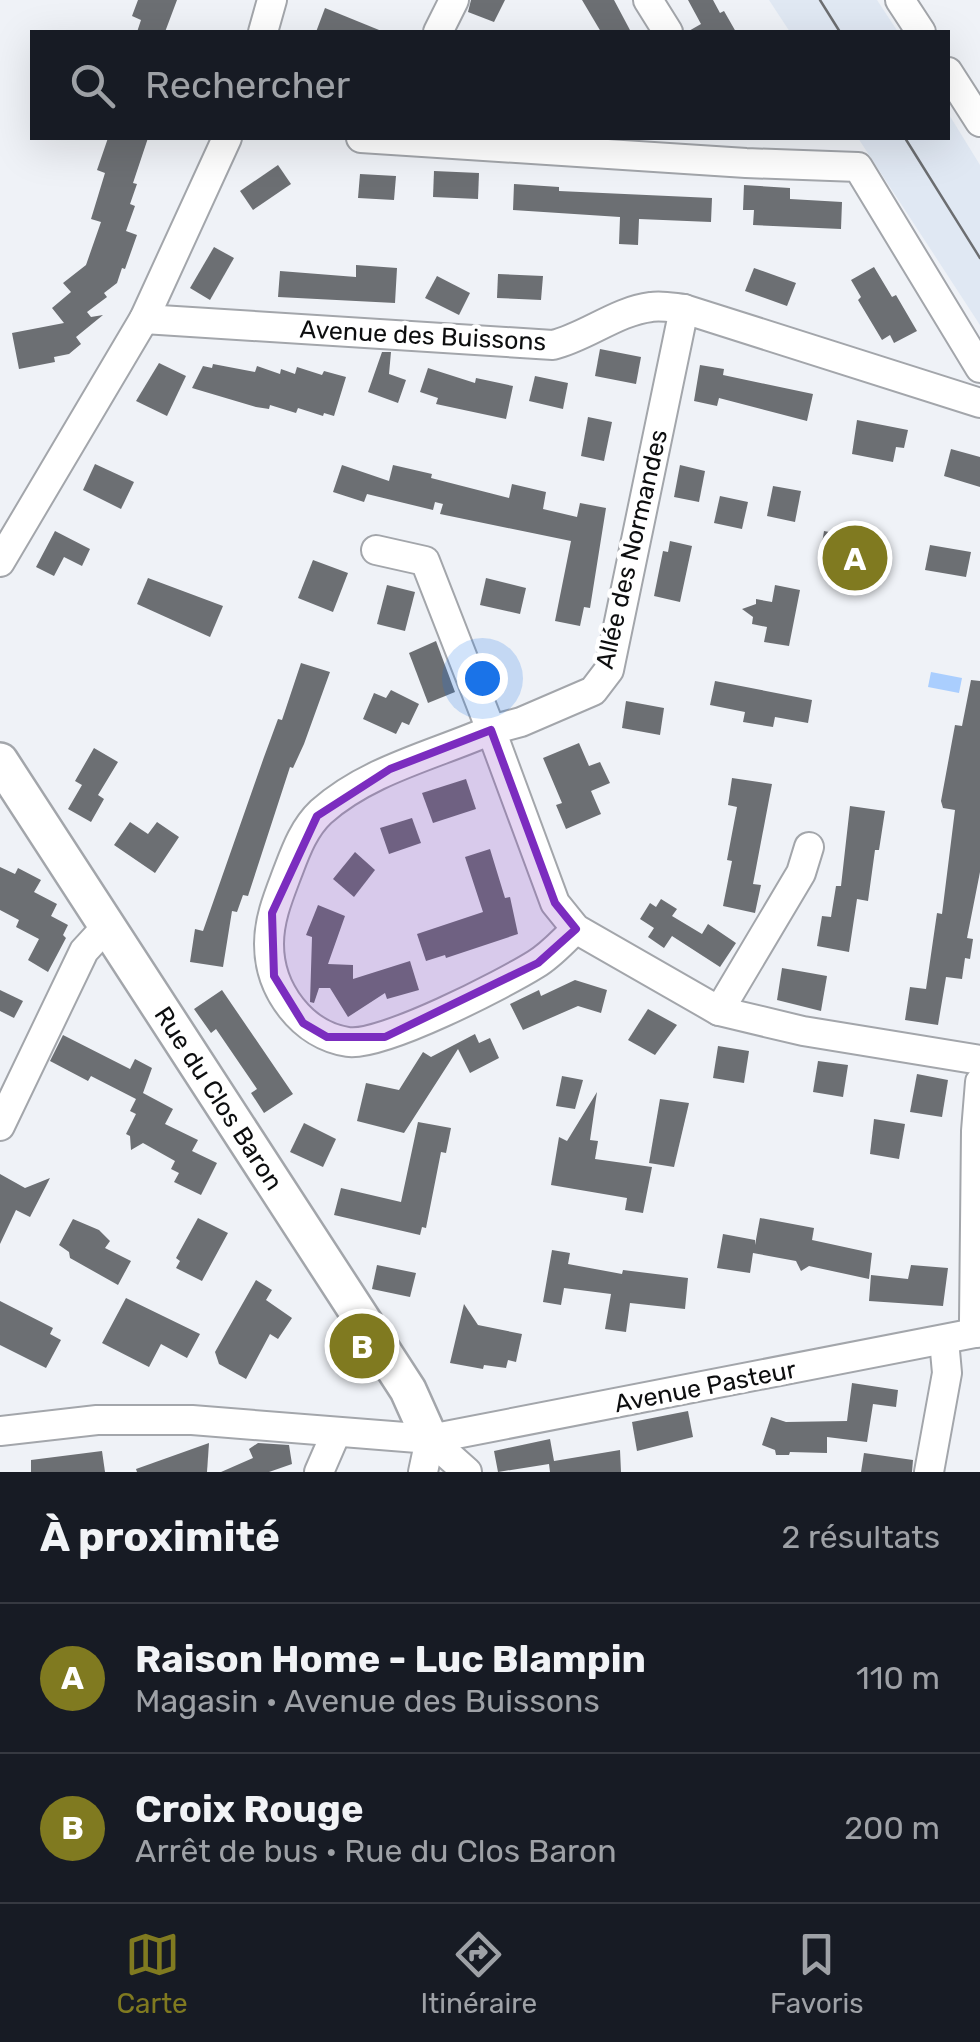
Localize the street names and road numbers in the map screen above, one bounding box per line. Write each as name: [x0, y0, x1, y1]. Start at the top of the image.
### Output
street label: Avenue des Buissons: [299, 315, 547, 356]
street label: Allée des Normandes: [590, 427, 673, 672]
street label: Rue du Clos Baron: [148, 1001, 289, 1195]
street label: Avenue Pasteur: [612, 1355, 799, 1418]

